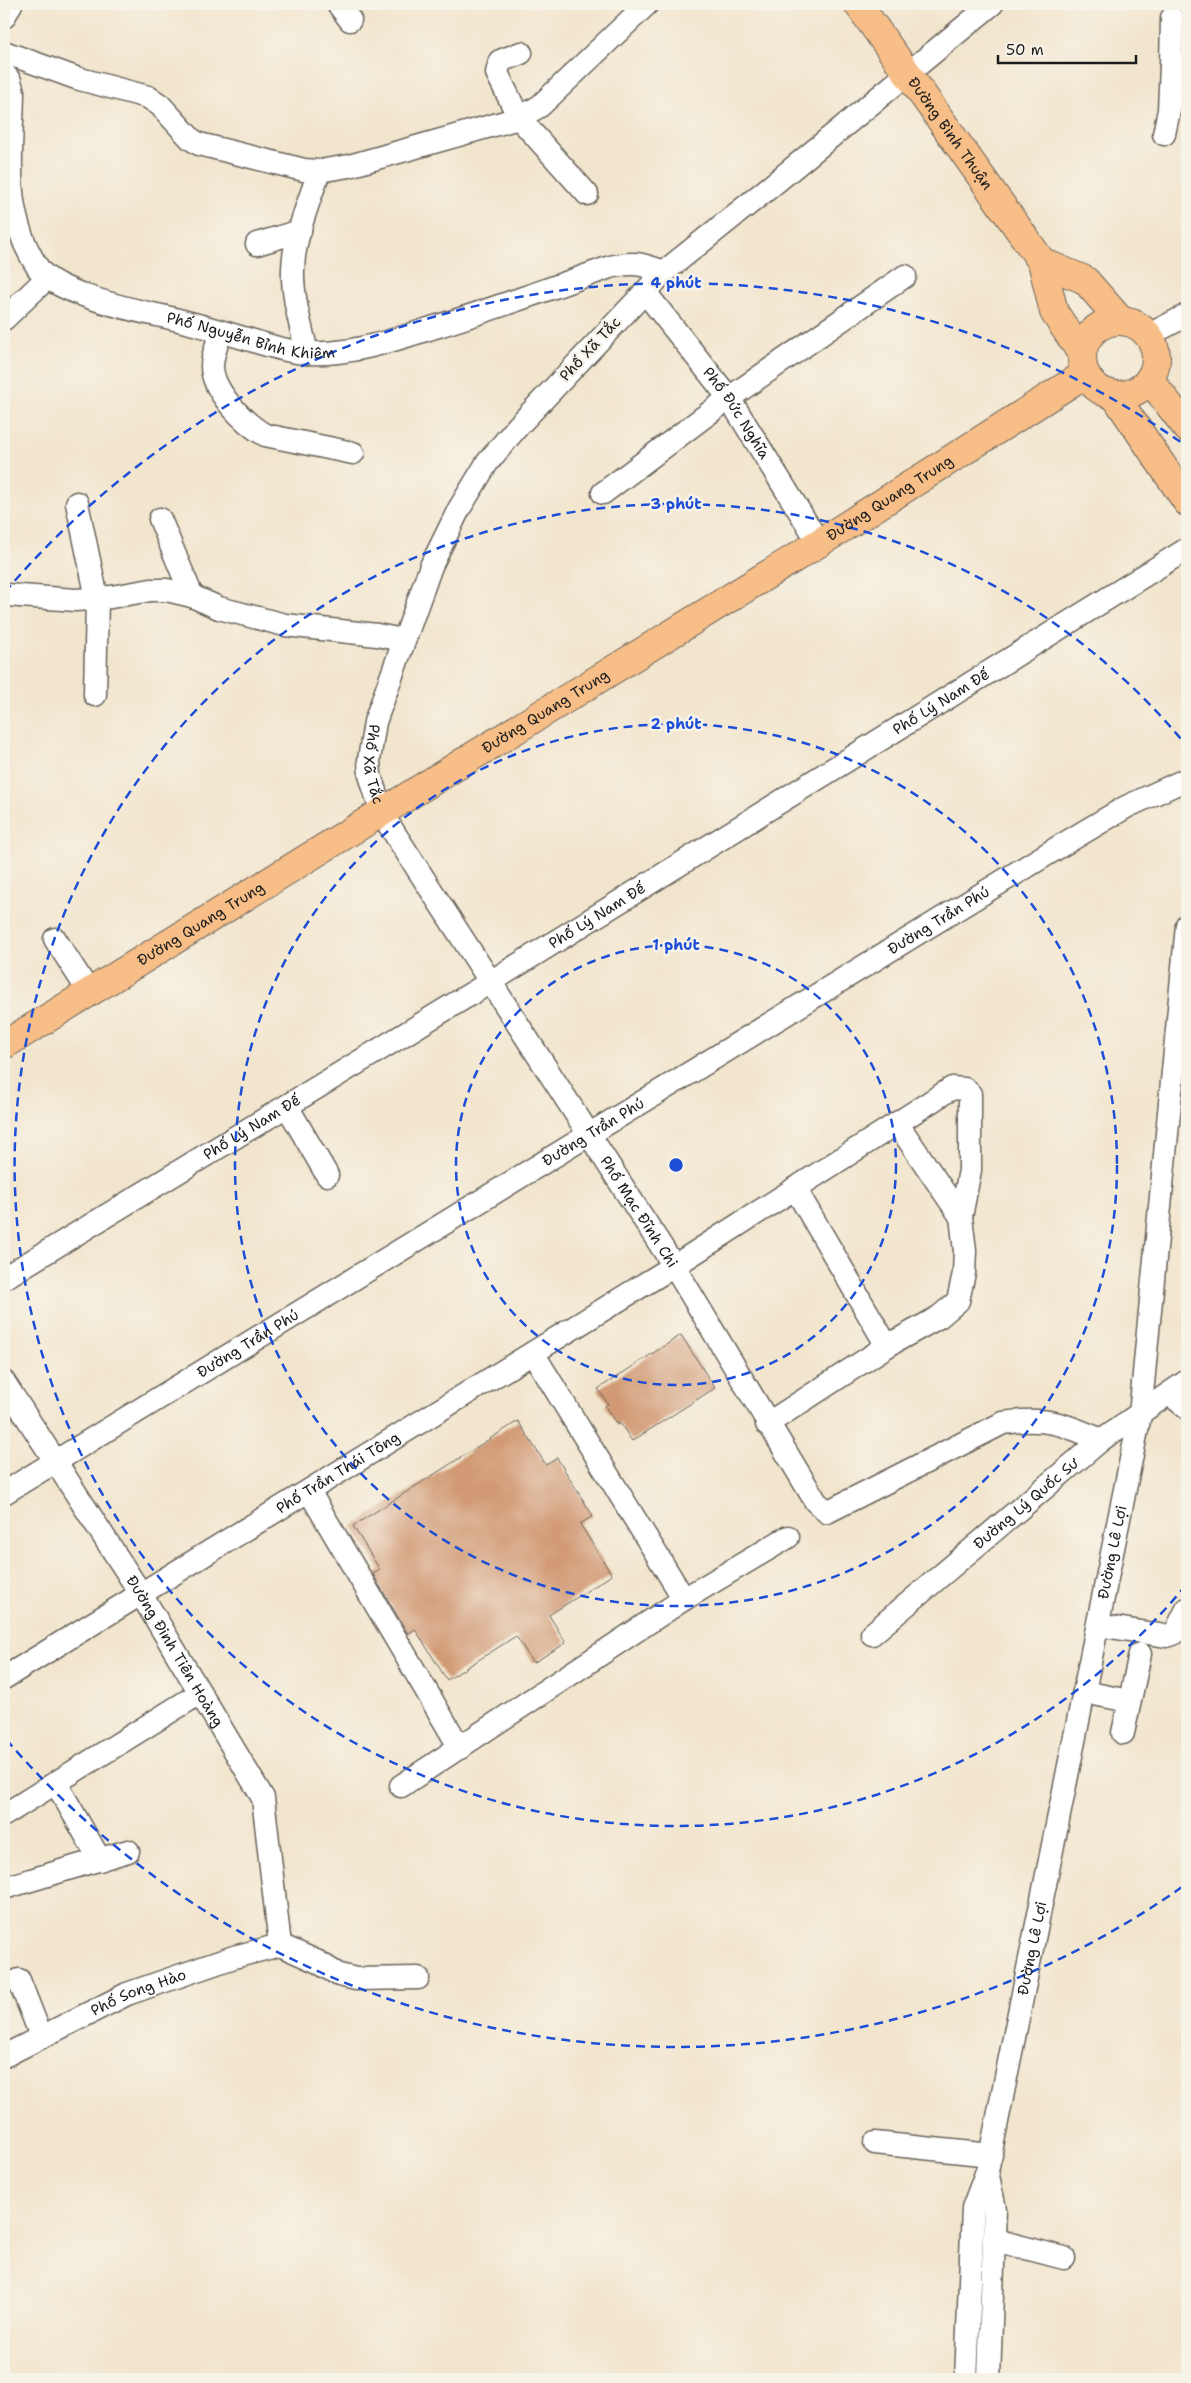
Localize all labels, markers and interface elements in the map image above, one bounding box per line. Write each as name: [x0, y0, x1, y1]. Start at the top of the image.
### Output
scale bar: [998, 32, 1136, 64]
text: 50 m: [1006, 40, 1044, 60]
street label: Đường Bình Thuận: [903, 73, 997, 194]
text: 4 phút: [650, 273, 702, 293]
street label: Phố Nguyễn Bỉnh Khiêm: [165, 307, 336, 363]
street label: Phố Xã Tắc: [555, 313, 625, 385]
street label: Phố Đức Nghĩa: [698, 363, 775, 463]
street label: Đường Quang Trung: [823, 451, 957, 546]
text: 3 phút: [650, 494, 702, 514]
street label: Phố Lý Nam Đế: [889, 664, 994, 739]
street label: Đường Quang Trung: [478, 665, 613, 758]
text: 2 phút: [650, 714, 702, 734]
street label: Phố Xã Tắc: [359, 723, 388, 807]
street label: Đường Quang Trung: [133, 877, 268, 971]
street label: Phố Lý Nam Đế: [545, 878, 650, 953]
street label: Đường Trần Phú: [884, 882, 993, 959]
text: 1 phút: [652, 935, 700, 955]
street label: Phố Lý Nam Đế: [199, 1090, 304, 1164]
street label: Đường Trần Phú: [538, 1093, 648, 1171]
street label: Phố Mạc Đĩnh Chi: [595, 1152, 682, 1271]
centre of rings: [667, 1156, 685, 1174]
street label: Đường Trần Phú: [193, 1305, 303, 1382]
street label: Phố Trần Thái Tông: [272, 1427, 404, 1518]
street label: Đường Lý Quốc Sư: [969, 1453, 1083, 1554]
street label: Đường Lê Lợi: [1093, 1504, 1131, 1601]
street label: Đường Đinh Tiên Hoàng: [122, 1572, 228, 1731]
street label: Đường Lê Lợi: [1013, 1900, 1051, 1997]
street label: Phố Song Hào: [87, 1964, 189, 2021]

